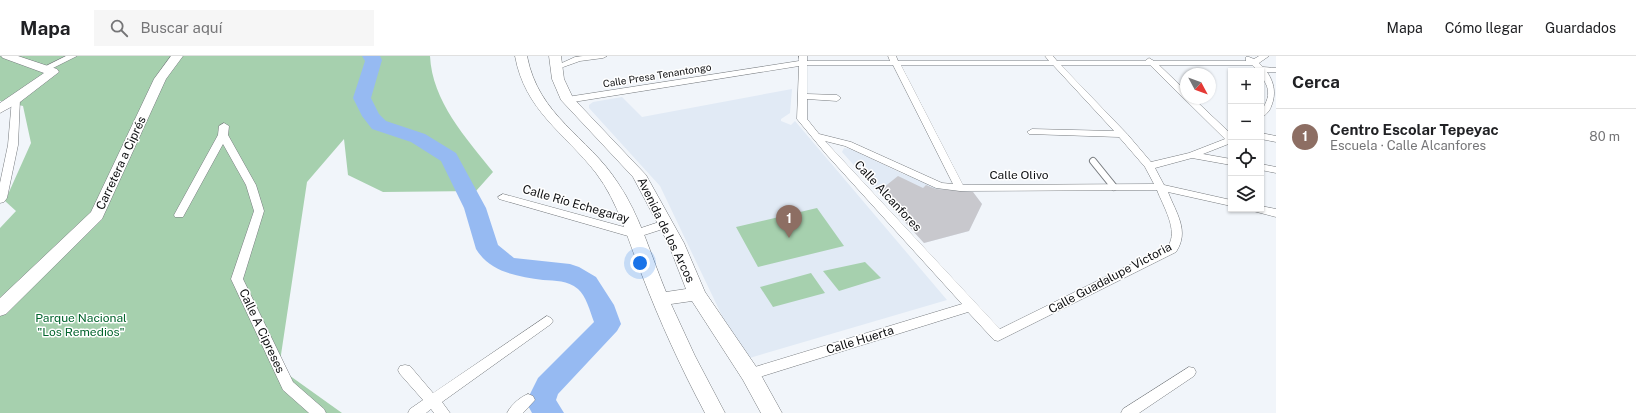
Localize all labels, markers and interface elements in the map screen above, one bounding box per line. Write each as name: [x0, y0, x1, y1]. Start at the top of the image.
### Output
search box: [94, 10, 374, 46]
text: Mapa: [20, 17, 70, 39]
icon: search: [108, 17, 130, 39]
text: Buscar aquí: [140, 19, 222, 36]
text: Mapa: [1387, 20, 1423, 36]
text: Cómo llegar: [1445, 20, 1523, 36]
text: Guardados: [1545, 20, 1616, 36]
street label: Calle Presa Tenantongo: [602, 60, 712, 89]
north arrow: [1180, 68, 1216, 104]
map controls: [1228, 68, 1264, 212]
button: +: [1228, 68, 1264, 104]
text: Cerca: [1292, 72, 1340, 92]
button: −: [1228, 104, 1264, 140]
street label: Carretera a Ciprés: [93, 114, 149, 212]
text: Centro Escolar Tepeyac: [1330, 121, 1499, 138]
text: 1: [1302, 129, 1308, 144]
text: 80 m: [1589, 129, 1620, 144]
text: Escuela · Calle Alcanfores: [1330, 138, 1486, 153]
button: locate: [1228, 140, 1264, 176]
street label: Calle Alcanfores: [852, 158, 924, 234]
street label: Calle Olivo: [989, 168, 1049, 182]
street label: Avenida de los Arcos: [634, 175, 698, 285]
button: layers: [1228, 176, 1264, 212]
street label: Calle Río Echegaray: [521, 182, 632, 226]
pin: 1: [776, 205, 802, 238]
street label: Calle Guadalupe Victoria: [1046, 240, 1174, 316]
your location: [630, 253, 650, 273]
street label: Calle A Cipreses: [236, 287, 288, 375]
park label: Parque Nacional "Los Remedios": [35, 311, 127, 339]
street label: Calle Huerta: [824, 323, 896, 357]

